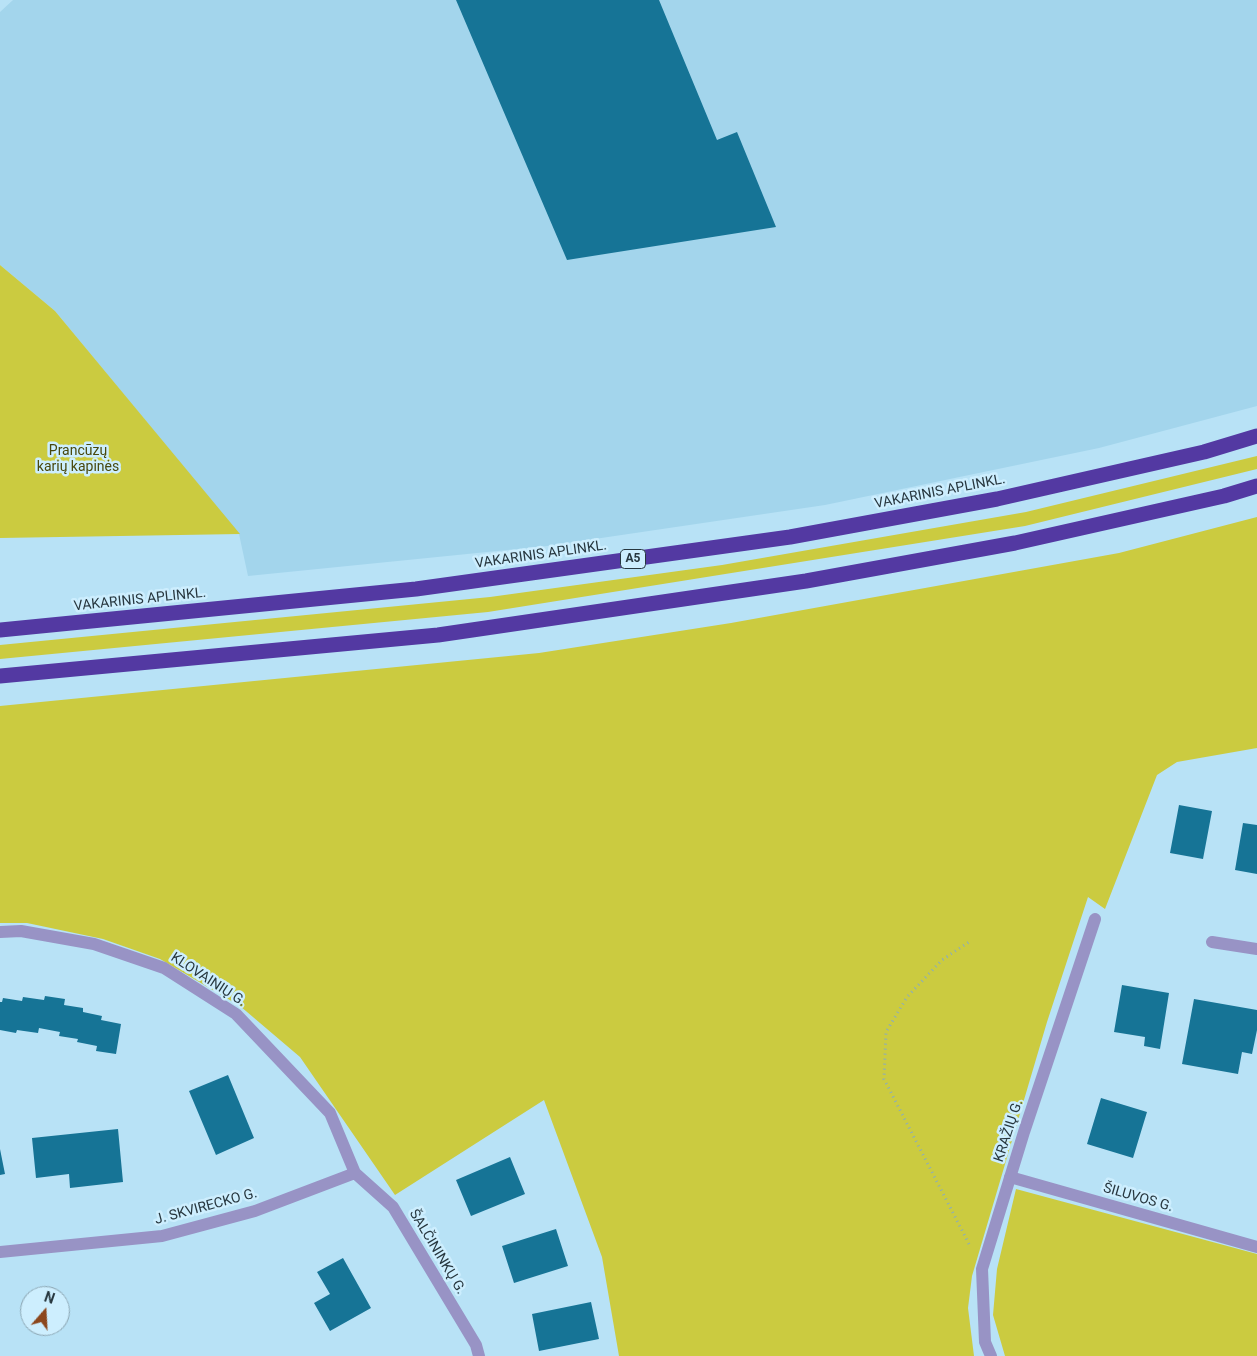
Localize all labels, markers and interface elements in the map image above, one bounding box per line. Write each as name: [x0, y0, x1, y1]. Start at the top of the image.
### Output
park label: Prancūzų karių kapinės: [37, 443, 119, 476]
street label: VAKARINIS APLINKL.: [873, 471, 1007, 513]
street label: VAKARINIS APLINKL.: [474, 537, 608, 573]
road number: A5: [620, 550, 646, 568]
street label: VAKARINIS APLINKL.: [73, 585, 207, 615]
street label: KLOVAINIŲ G.: [167, 949, 249, 1011]
street label: KRAŽIŲ G.: [991, 1098, 1027, 1164]
street label: ŠILUVOS G.: [1101, 1180, 1175, 1216]
street label: J. SKVIRECKO G.: [153, 1185, 259, 1229]
street label: ŠALČININKŲ G.: [405, 1207, 469, 1297]
north arrow: [20, 1286, 70, 1336]
text: N: [42, 1289, 57, 1307]

